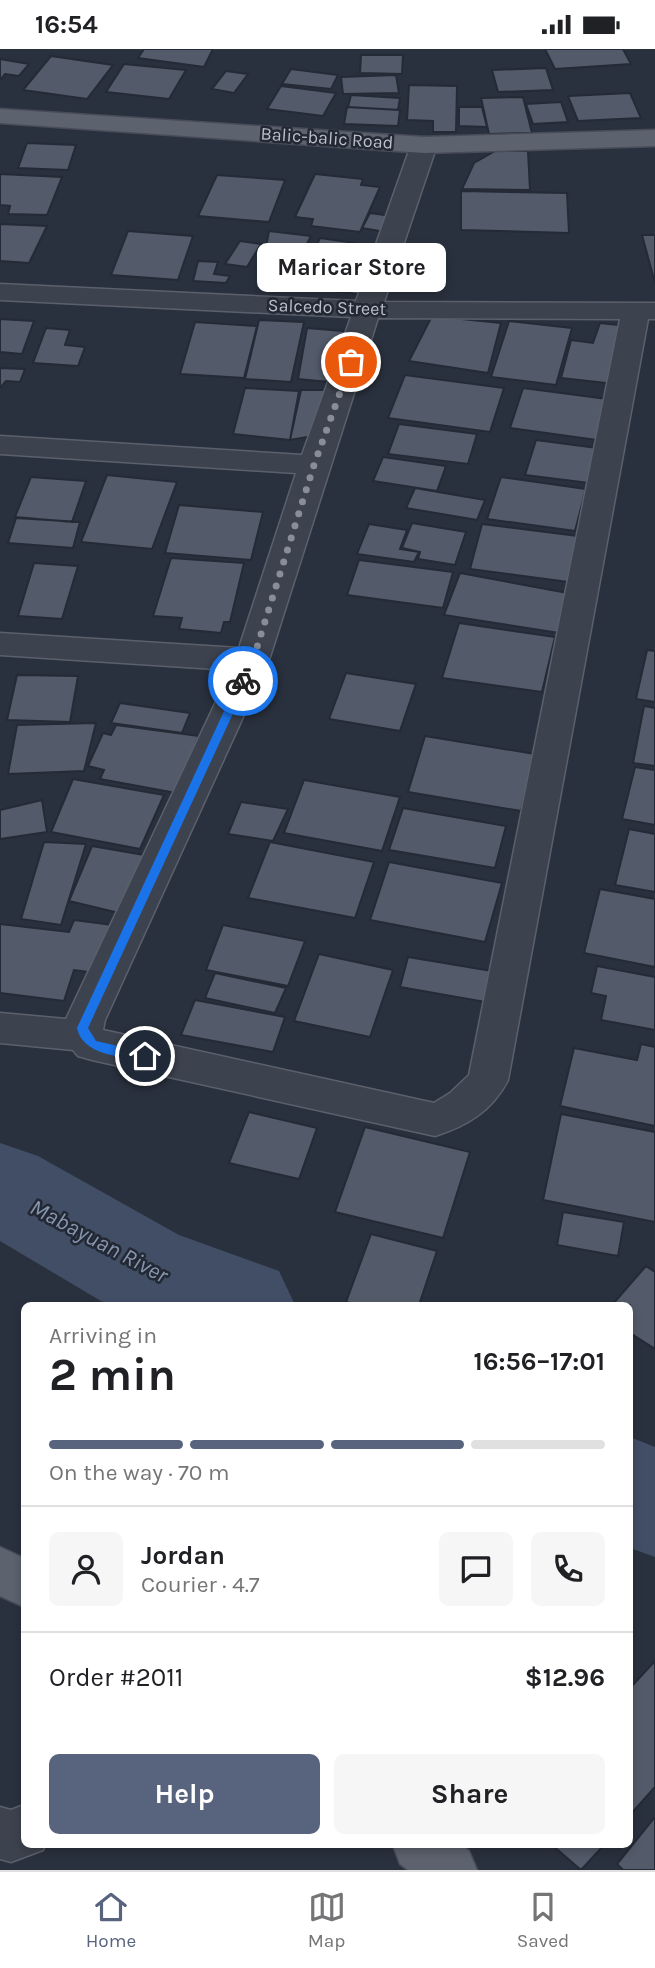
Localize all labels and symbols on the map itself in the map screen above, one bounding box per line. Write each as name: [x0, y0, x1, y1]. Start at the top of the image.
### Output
street label: Balic-balic Road: [260, 122, 394, 154]
callout: Maricar Store: [256, 243, 446, 292]
street label: Salcedo Street: [267, 294, 387, 320]
pin: [321, 332, 381, 392]
courier: [208, 646, 278, 716]
pin: [115, 1026, 175, 1086]
water label: Mabayuan River: [25, 1193, 174, 1289]

